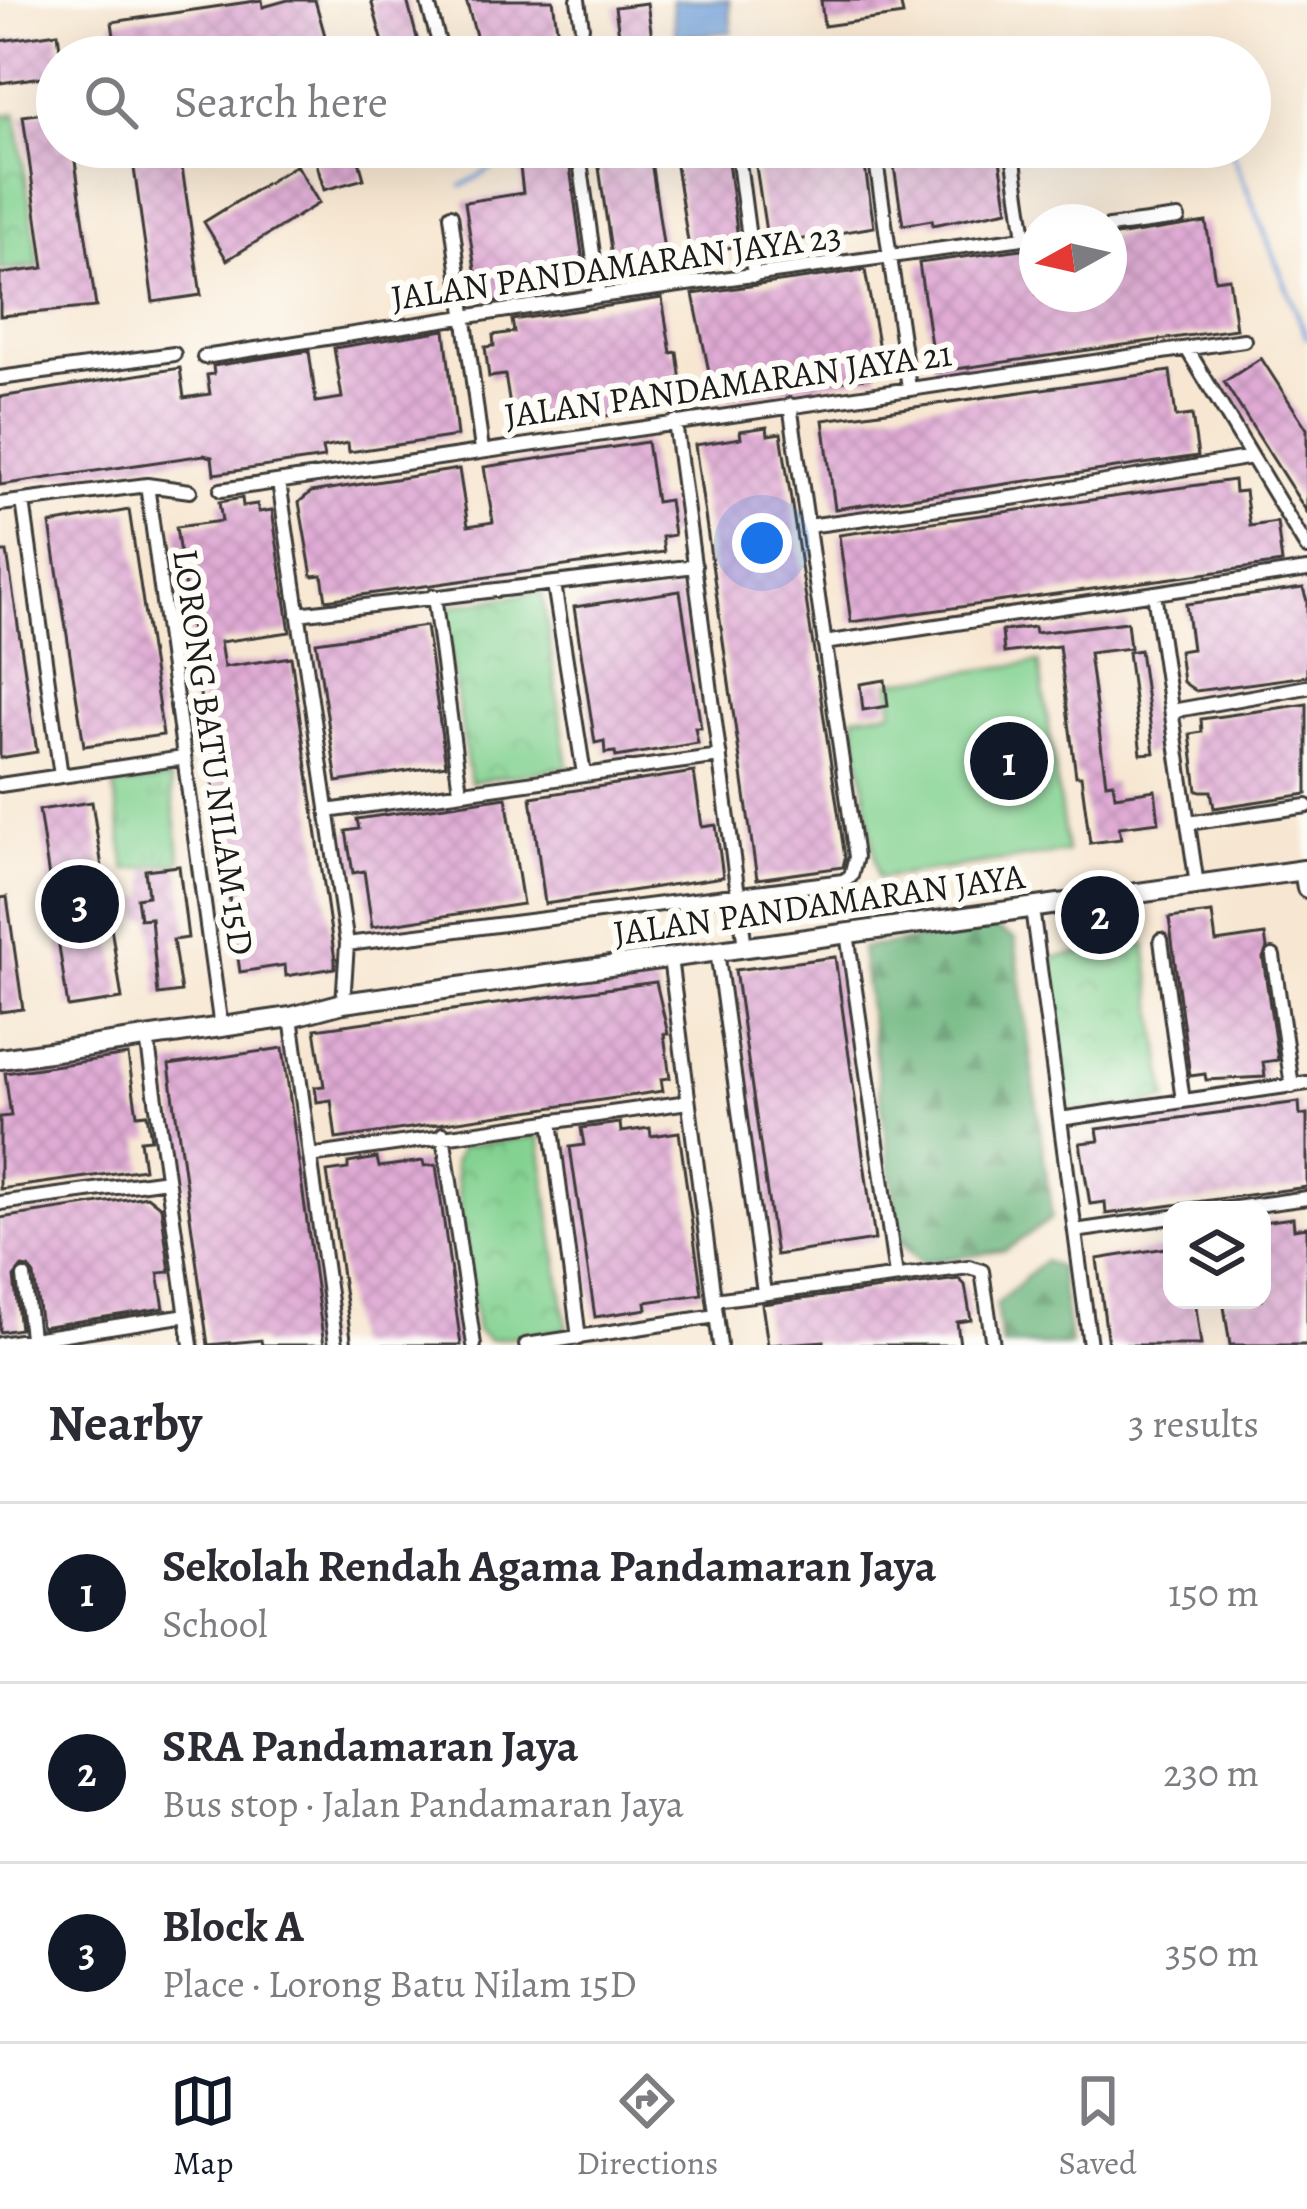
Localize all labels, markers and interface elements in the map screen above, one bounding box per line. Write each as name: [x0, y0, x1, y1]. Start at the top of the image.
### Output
search box: [36, 36, 1271, 168]
icon: search: [78, 69, 144, 135]
text: Search here: [174, 71, 388, 133]
north arrow: [1019, 204, 1127, 312]
street label: JALAN PANDAMARAN JAYA 23: [388, 210, 844, 322]
street label: JALAN PANDAMARAN JAYA 21: [501, 328, 955, 440]
your location: [732, 513, 792, 573]
street label: LORONG BATU NILAM 15D: [161, 546, 267, 958]
pin: 1: [970, 716, 1048, 806]
street label: JALAN PANDAMARAN JAYA: [610, 851, 1029, 957]
pin: 3: [41, 859, 119, 949]
pin: 2: [1061, 870, 1139, 960]
map controls: [1163, 1201, 1271, 1309]
button: layers: [1163, 1201, 1271, 1309]
text: Nearby: [48, 1388, 202, 1458]
text: 3 results: [1128, 1397, 1259, 1450]
text: Sekolah Rendah Agama Pandamaran Jaya: [162, 1535, 936, 1597]
text: 1: [80, 1566, 94, 1619]
text: 150 m: [1168, 1566, 1259, 1619]
text: School: [162, 1597, 268, 1650]
text: SRA Pandamaran Jaya: [162, 1715, 578, 1777]
text: 2: [78, 1746, 96, 1799]
text: 230 m: [1163, 1746, 1259, 1799]
text: Bus stop · Jalan Pandamaran Jaya: [162, 1777, 684, 1830]
text: Block A: [162, 1895, 304, 1957]
text: 3: [79, 1926, 95, 1979]
text: 350 m: [1165, 1926, 1259, 1979]
text: Place · Lorong Batu Nilam 15D: [162, 1957, 637, 2010]
tab: Map: [170, 2068, 236, 2185]
tab: Directions: [577, 2068, 718, 2185]
tab: Saved: [1059, 2068, 1137, 2185]

